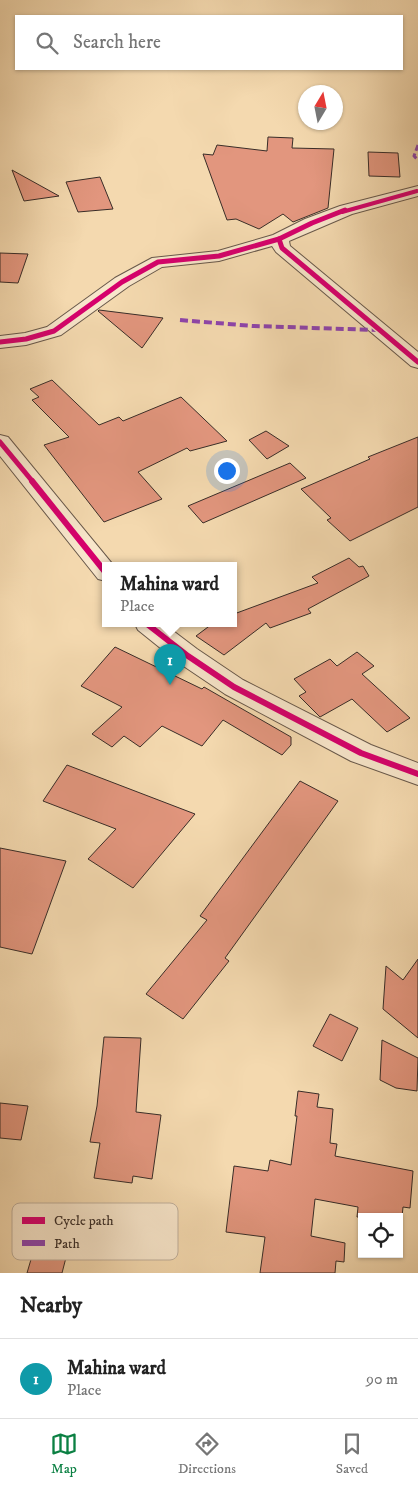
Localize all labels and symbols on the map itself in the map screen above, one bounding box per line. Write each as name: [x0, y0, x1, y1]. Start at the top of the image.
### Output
north arrow: [298, 85, 343, 130]
your location: [214, 458, 240, 484]
pin: 1: [154, 644, 186, 685]
legend: [12, 1203, 178, 1260]
text: Cycle path: [54, 1212, 114, 1230]
text: Path: [54, 1235, 81, 1253]

